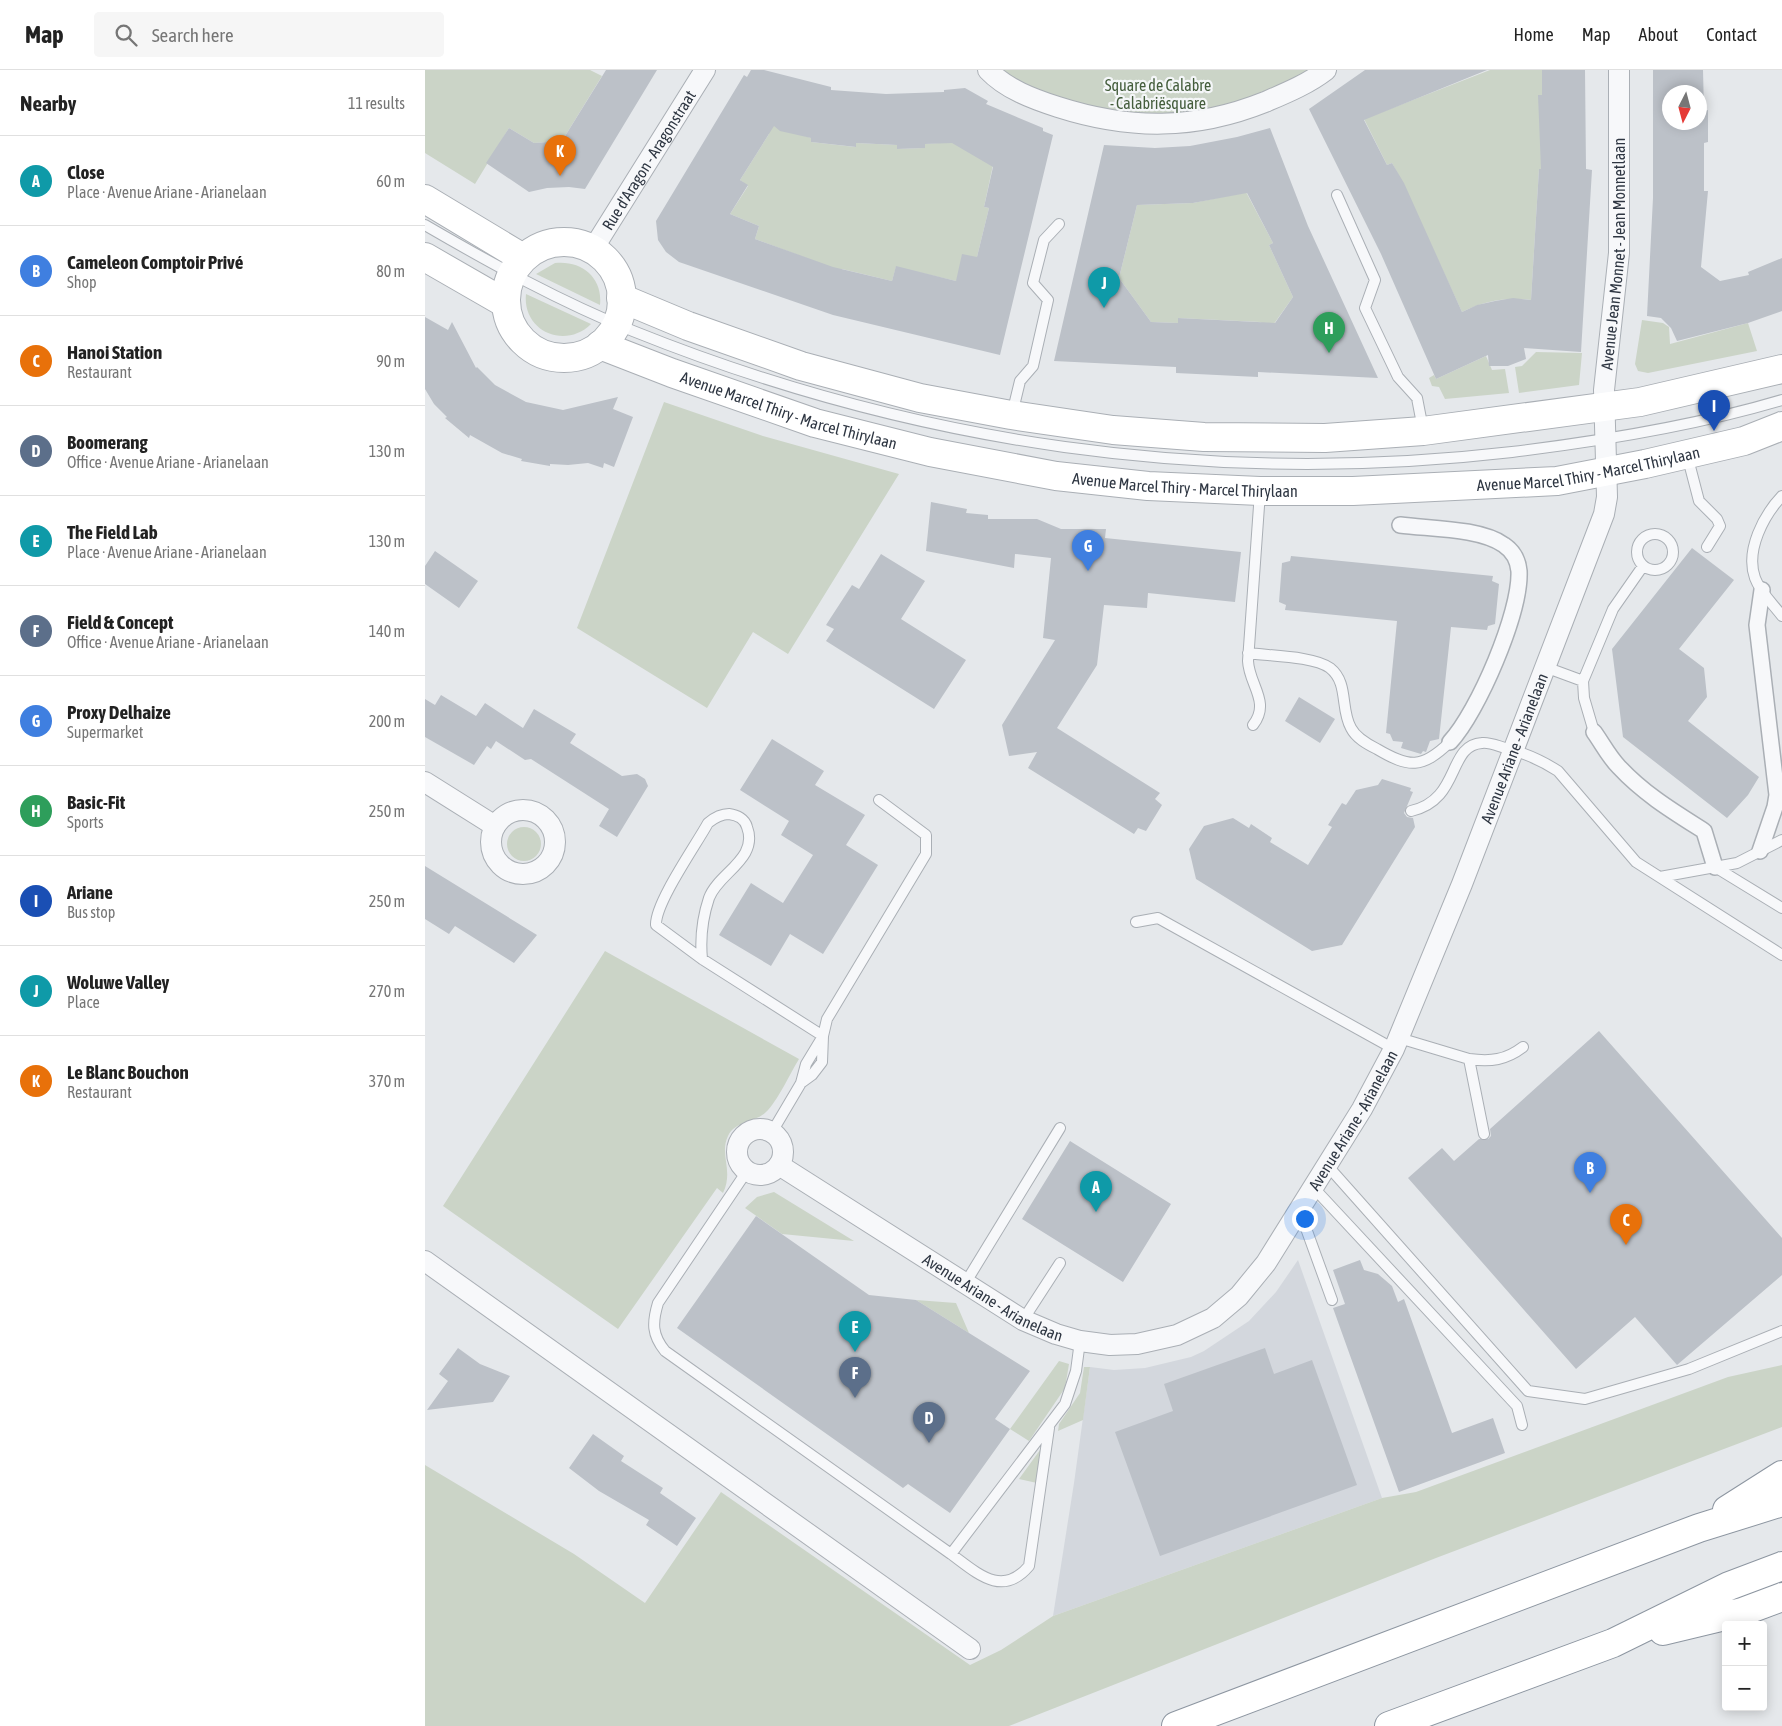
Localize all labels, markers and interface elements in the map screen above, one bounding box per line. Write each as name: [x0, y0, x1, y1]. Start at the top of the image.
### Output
search box: [94, 12, 444, 57]
text: Map: [25, 21, 64, 48]
icon: search: [112, 21, 140, 49]
text: Search here: [152, 24, 234, 46]
text: Home: [1514, 24, 1554, 45]
text: Map: [1582, 24, 1611, 45]
text: About: [1639, 24, 1678, 45]
text: Contact: [1706, 24, 1757, 45]
park label: Square de Calabre - Calabriësquare: [1105, 76, 1211, 113]
north arrow: [1662, 85, 1707, 130]
street label: Rue d'Aragon - Aragonstraat: [598, 87, 699, 233]
text: Nearby: [20, 91, 76, 115]
text: 11 results: [348, 94, 405, 112]
pin: K: [544, 135, 576, 176]
street label: Avenue Jean Monnet - Jean Monnetlaan: [1597, 138, 1628, 371]
text: Close: [67, 161, 105, 183]
text: A: [32, 172, 40, 190]
text: 60 m: [376, 172, 405, 190]
text: Place · Avenue Ariane - Arianelaan: [67, 183, 267, 201]
text: Cameleon Comptoir Privé: [67, 251, 243, 273]
text: B: [32, 262, 40, 280]
text: 80 m: [376, 262, 405, 280]
pin: J: [1088, 267, 1120, 308]
text: Shop: [67, 273, 97, 291]
pin: H: [1313, 312, 1345, 353]
text: Hanoi Station: [67, 341, 162, 363]
text: C: [32, 352, 40, 370]
text: 90 m: [376, 352, 405, 370]
text: Restaurant: [67, 363, 132, 381]
street label: Avenue Marcel Thiry - Marcel Thirylaan: [678, 368, 899, 452]
pin: I: [1698, 390, 1730, 431]
text: Boomerang: [67, 431, 148, 453]
text: D: [32, 442, 40, 460]
text: 130 m: [369, 442, 405, 460]
street label: Avenue Marcel Thiry - Marcel Thirylaan: [1476, 443, 1701, 494]
text: Office · Avenue Ariane - Arianelaan: [67, 453, 269, 471]
street label: Avenue Marcel Thiry - Marcel Thirylaan: [1071, 469, 1298, 501]
text: The Field Lab: [67, 521, 158, 543]
pin: G: [1072, 530, 1104, 571]
text: E: [33, 532, 39, 550]
text: 130 m: [369, 532, 405, 550]
text: Place · Avenue Ariane - Arianelaan: [67, 543, 267, 561]
text: Field & Concept: [67, 611, 173, 633]
text: F: [33, 622, 39, 640]
text: 140 m: [369, 622, 405, 640]
text: Office · Avenue Ariane - Arianelaan: [67, 633, 269, 651]
street label: Avenue Ariane - Arianelaan: [1477, 671, 1551, 826]
text: Proxy Delhaize: [67, 701, 171, 723]
text: G: [32, 712, 40, 730]
text: 200 m: [369, 712, 405, 730]
text: Supermarket: [67, 723, 143, 741]
text: Basic-Fit: [67, 791, 125, 813]
text: H: [31, 802, 41, 820]
text: 250 m: [369, 802, 405, 820]
text: Sports: [67, 813, 104, 831]
text: Ariane: [67, 881, 113, 903]
text: I: [34, 892, 38, 910]
text: 250 m: [369, 892, 405, 910]
text: Bus stop: [67, 903, 115, 921]
text: Woluwe Valley: [67, 971, 169, 993]
text: J: [33, 982, 39, 1000]
text: 270 m: [369, 982, 405, 1000]
text: Place: [67, 993, 100, 1011]
street label: Avenue Ariane - Arianelaan: [1305, 1047, 1401, 1193]
text: Le Blanc Bouchon: [67, 1061, 189, 1083]
text: K: [32, 1072, 40, 1090]
text: 370 m: [369, 1072, 405, 1090]
text: Restaurant: [67, 1083, 132, 1101]
pin: B: [1574, 1152, 1606, 1193]
pin: A: [1080, 1171, 1112, 1212]
pin: C: [1610, 1204, 1642, 1245]
your location: [1292, 1206, 1318, 1232]
street label: Avenue Ariane - Arianelaan: [920, 1250, 1065, 1345]
pin: E: [839, 1311, 871, 1352]
pin: F: [839, 1357, 871, 1398]
pin: D: [913, 1402, 945, 1443]
map controls: [1722, 1621, 1767, 1711]
button: +: [1722, 1621, 1767, 1666]
button: −: [1722, 1666, 1767, 1711]

